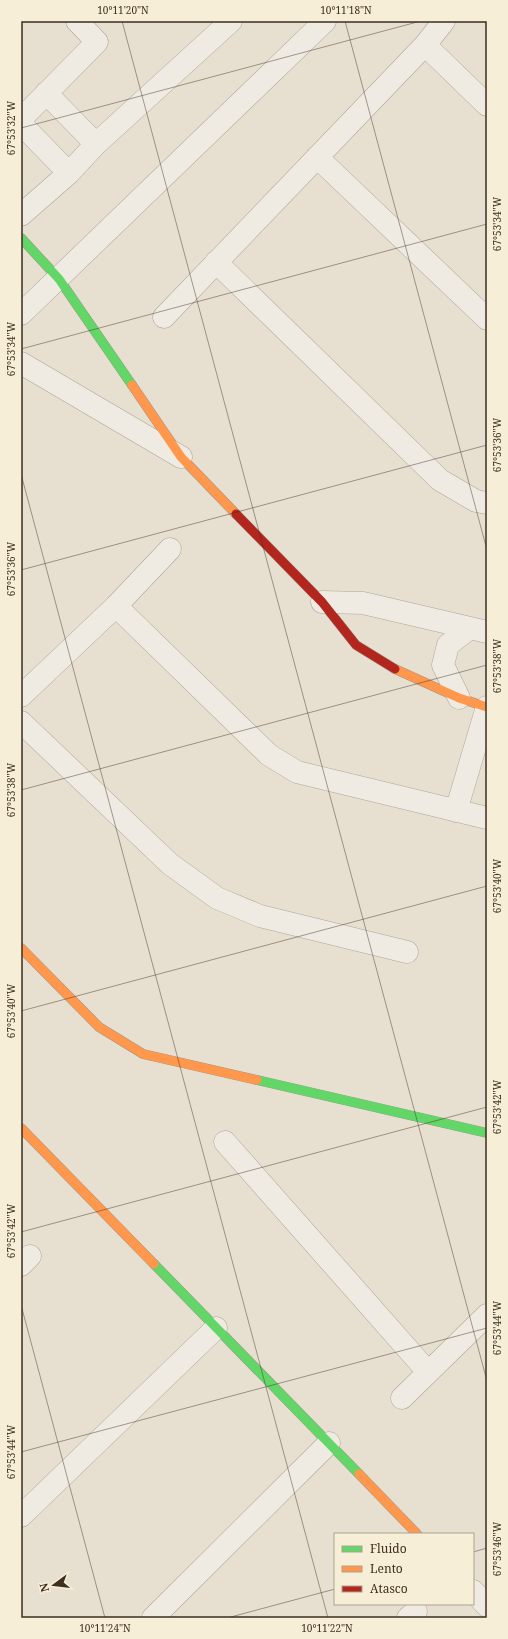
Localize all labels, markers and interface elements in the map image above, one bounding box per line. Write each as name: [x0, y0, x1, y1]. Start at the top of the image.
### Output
text: 10°11'20"N: [97, 3, 149, 17]
text: 10°11'18"N: [320, 3, 372, 17]
text: 67°53'32"W: [4, 100, 18, 155]
text: 67°53'34"W: [490, 196, 504, 251]
text: 67°53'34"W: [4, 321, 18, 376]
text: 67°53'36"W: [490, 417, 504, 472]
text: 67°53'36"W: [4, 541, 18, 596]
text: 67°53'38"W: [490, 638, 504, 693]
text: 67°53'38"W: [4, 762, 18, 817]
text: 67°53'40"W: [490, 858, 504, 913]
text: 67°53'40"W: [4, 983, 18, 1038]
text: 67°53'42"W: [490, 1079, 504, 1134]
text: 67°53'42"W: [4, 1203, 18, 1258]
text: 67°53'44"W: [490, 1300, 504, 1355]
text: 67°53'44"W: [4, 1424, 18, 1479]
text: 67°53'46"W: [490, 1521, 504, 1576]
legend: [334, 1533, 474, 1605]
text: Fluido: [370, 1540, 407, 1557]
text: Lento: [370, 1560, 403, 1577]
north arrow: [34, 1565, 74, 1605]
text: Atasco: [370, 1580, 408, 1597]
text: N: [35, 1581, 52, 1594]
text: 10°11'24"N: [79, 1621, 131, 1635]
text: 10°11'22"N: [301, 1621, 353, 1635]

